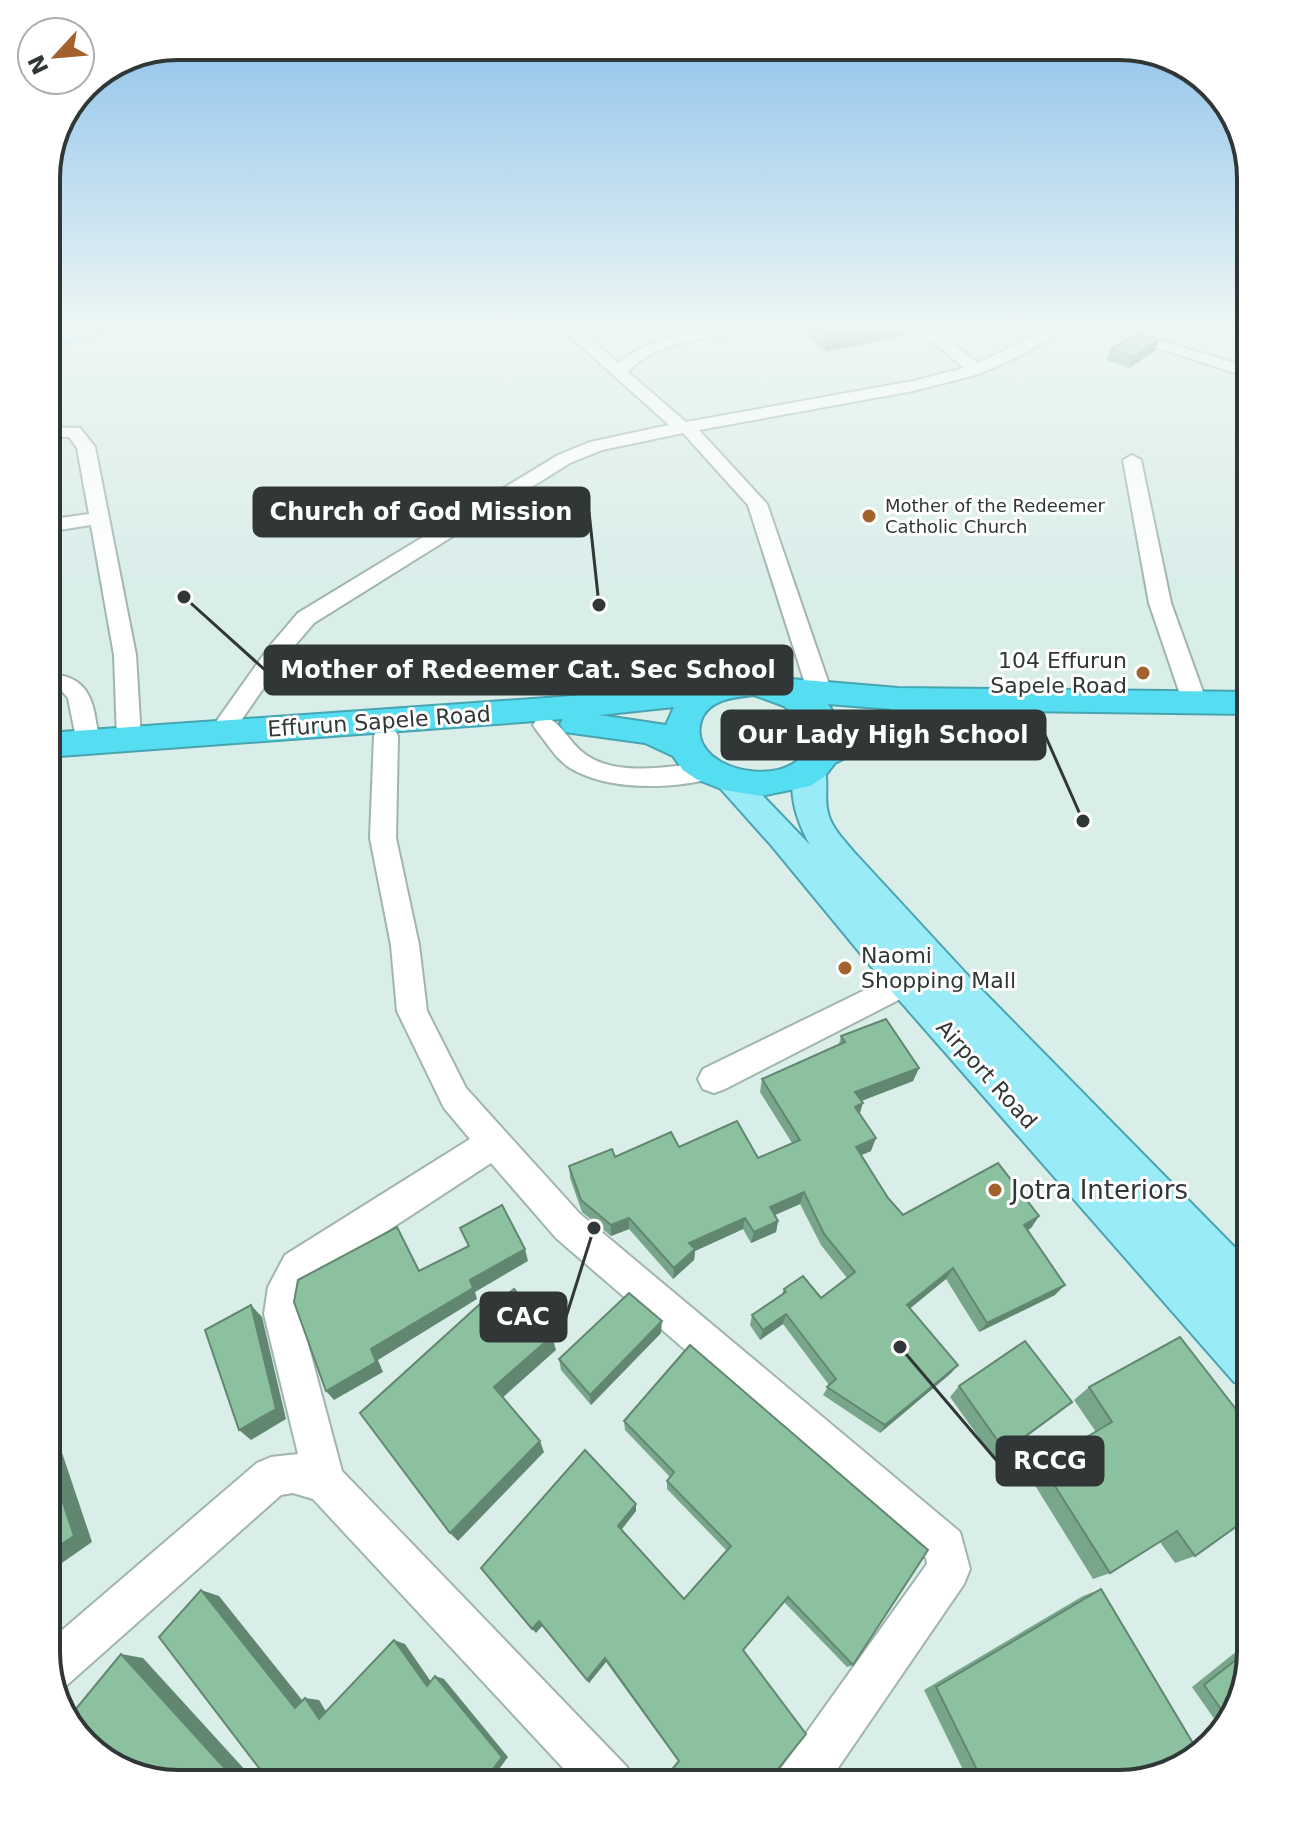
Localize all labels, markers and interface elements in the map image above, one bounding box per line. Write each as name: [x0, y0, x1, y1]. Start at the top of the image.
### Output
north arrow: [16, 16, 96, 96]
text: N: [23, 51, 54, 78]
callout: Church of God Mission: [254, 488, 589, 536]
place label: Mother of the Redeemer Catholic Church: [885, 495, 1105, 537]
text: Church of God Mission: [270, 498, 572, 526]
marker: Mother of the Redeemer Catholic Church: [860, 507, 878, 525]
callout: Mother of Redeemer Cat. Sec School: [265, 646, 792, 694]
place label: 104 Effurun Sapele Road: [990, 648, 1127, 698]
text: Mother of Redeemer Cat. Sec School: [280, 656, 776, 684]
marker: 104 Effurun Sapele Road: [1134, 664, 1152, 682]
street label: Effurun Sapele Road: [267, 701, 491, 742]
callout: Our Lady High School: [722, 711, 1045, 759]
text: Our Lady High School: [737, 721, 1029, 749]
place label: Naomi Shopping Mall: [861, 943, 1016, 993]
marker: Naomi Shopping Mall: [836, 959, 854, 977]
street label: Airport Road: [931, 1015, 1042, 1134]
place label: Jotra Interiors: [1009, 1175, 1188, 1205]
marker: Jotra Interiors: [986, 1181, 1004, 1199]
callout: CAC: [481, 1293, 566, 1341]
text: CAC: [496, 1303, 550, 1331]
callout: RCCG: [997, 1437, 1103, 1485]
text: RCCG: [1013, 1447, 1087, 1475]

